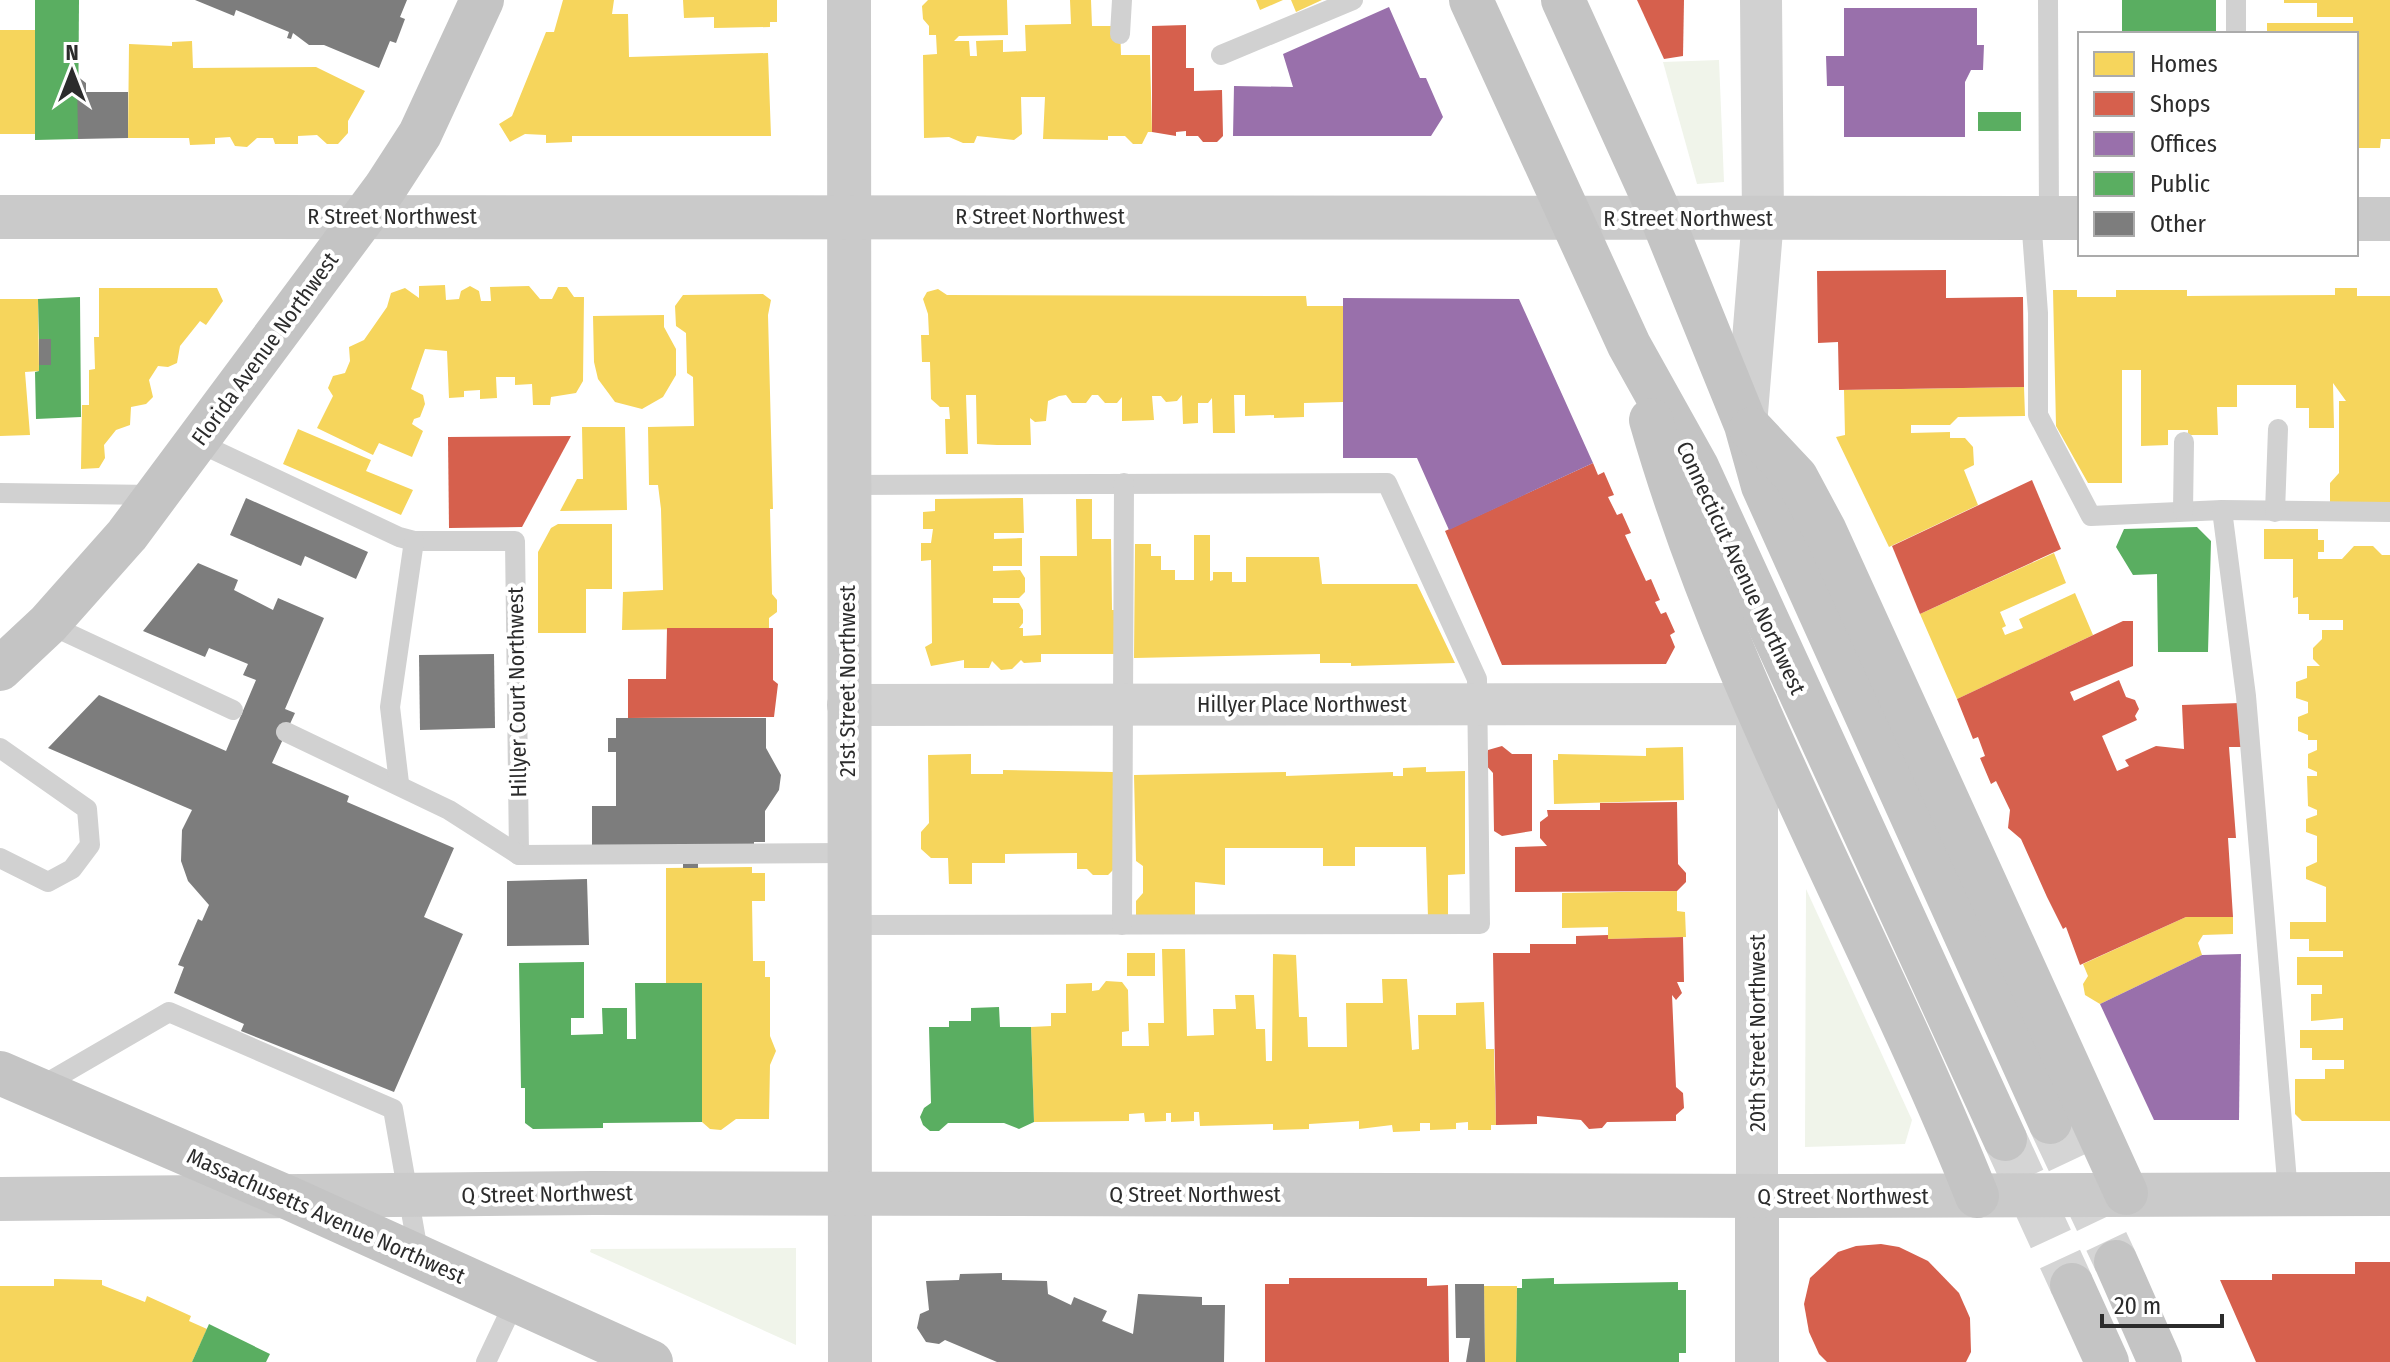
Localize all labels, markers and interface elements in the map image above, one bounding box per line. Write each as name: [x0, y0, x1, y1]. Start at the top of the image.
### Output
north arrow: [32, 32, 112, 112]
legend: [2078, 32, 2358, 256]
text: N: [65, 39, 79, 66]
text: Homes: [2150, 50, 2218, 78]
text: Shops: [2150, 90, 2210, 118]
text: Offices: [2150, 130, 2217, 158]
text: Public: [2150, 170, 2210, 198]
street label: R Street Northwest: [307, 203, 478, 230]
street label: R Street Northwest: [955, 203, 1126, 230]
street label: R Street Northwest: [1603, 205, 1774, 232]
text: Other: [2150, 210, 2206, 238]
street label: Florida Avenue Northwest: [186, 246, 345, 451]
street label: Connecticut Avenue Northwest: [1670, 437, 1812, 700]
street label: 21st Street Northwest: [834, 584, 861, 777]
street label: Hillyer Court Northwest: [502, 586, 532, 798]
street label: Hillyer Place Northwest: [1197, 691, 1408, 718]
street label: 20th Street Northwest: [1744, 933, 1771, 1132]
street label: Massachusetts Avenue Northwest: [183, 1142, 470, 1290]
street label: Q Street Northwest: [461, 1179, 634, 1209]
street label: Q Street Northwest: [1109, 1181, 1282, 1208]
street label: Q Street Northwest: [1757, 1183, 1930, 1210]
scale bar: [2102, 1278, 2222, 1328]
text: 20 m: [2114, 1292, 2161, 1320]

